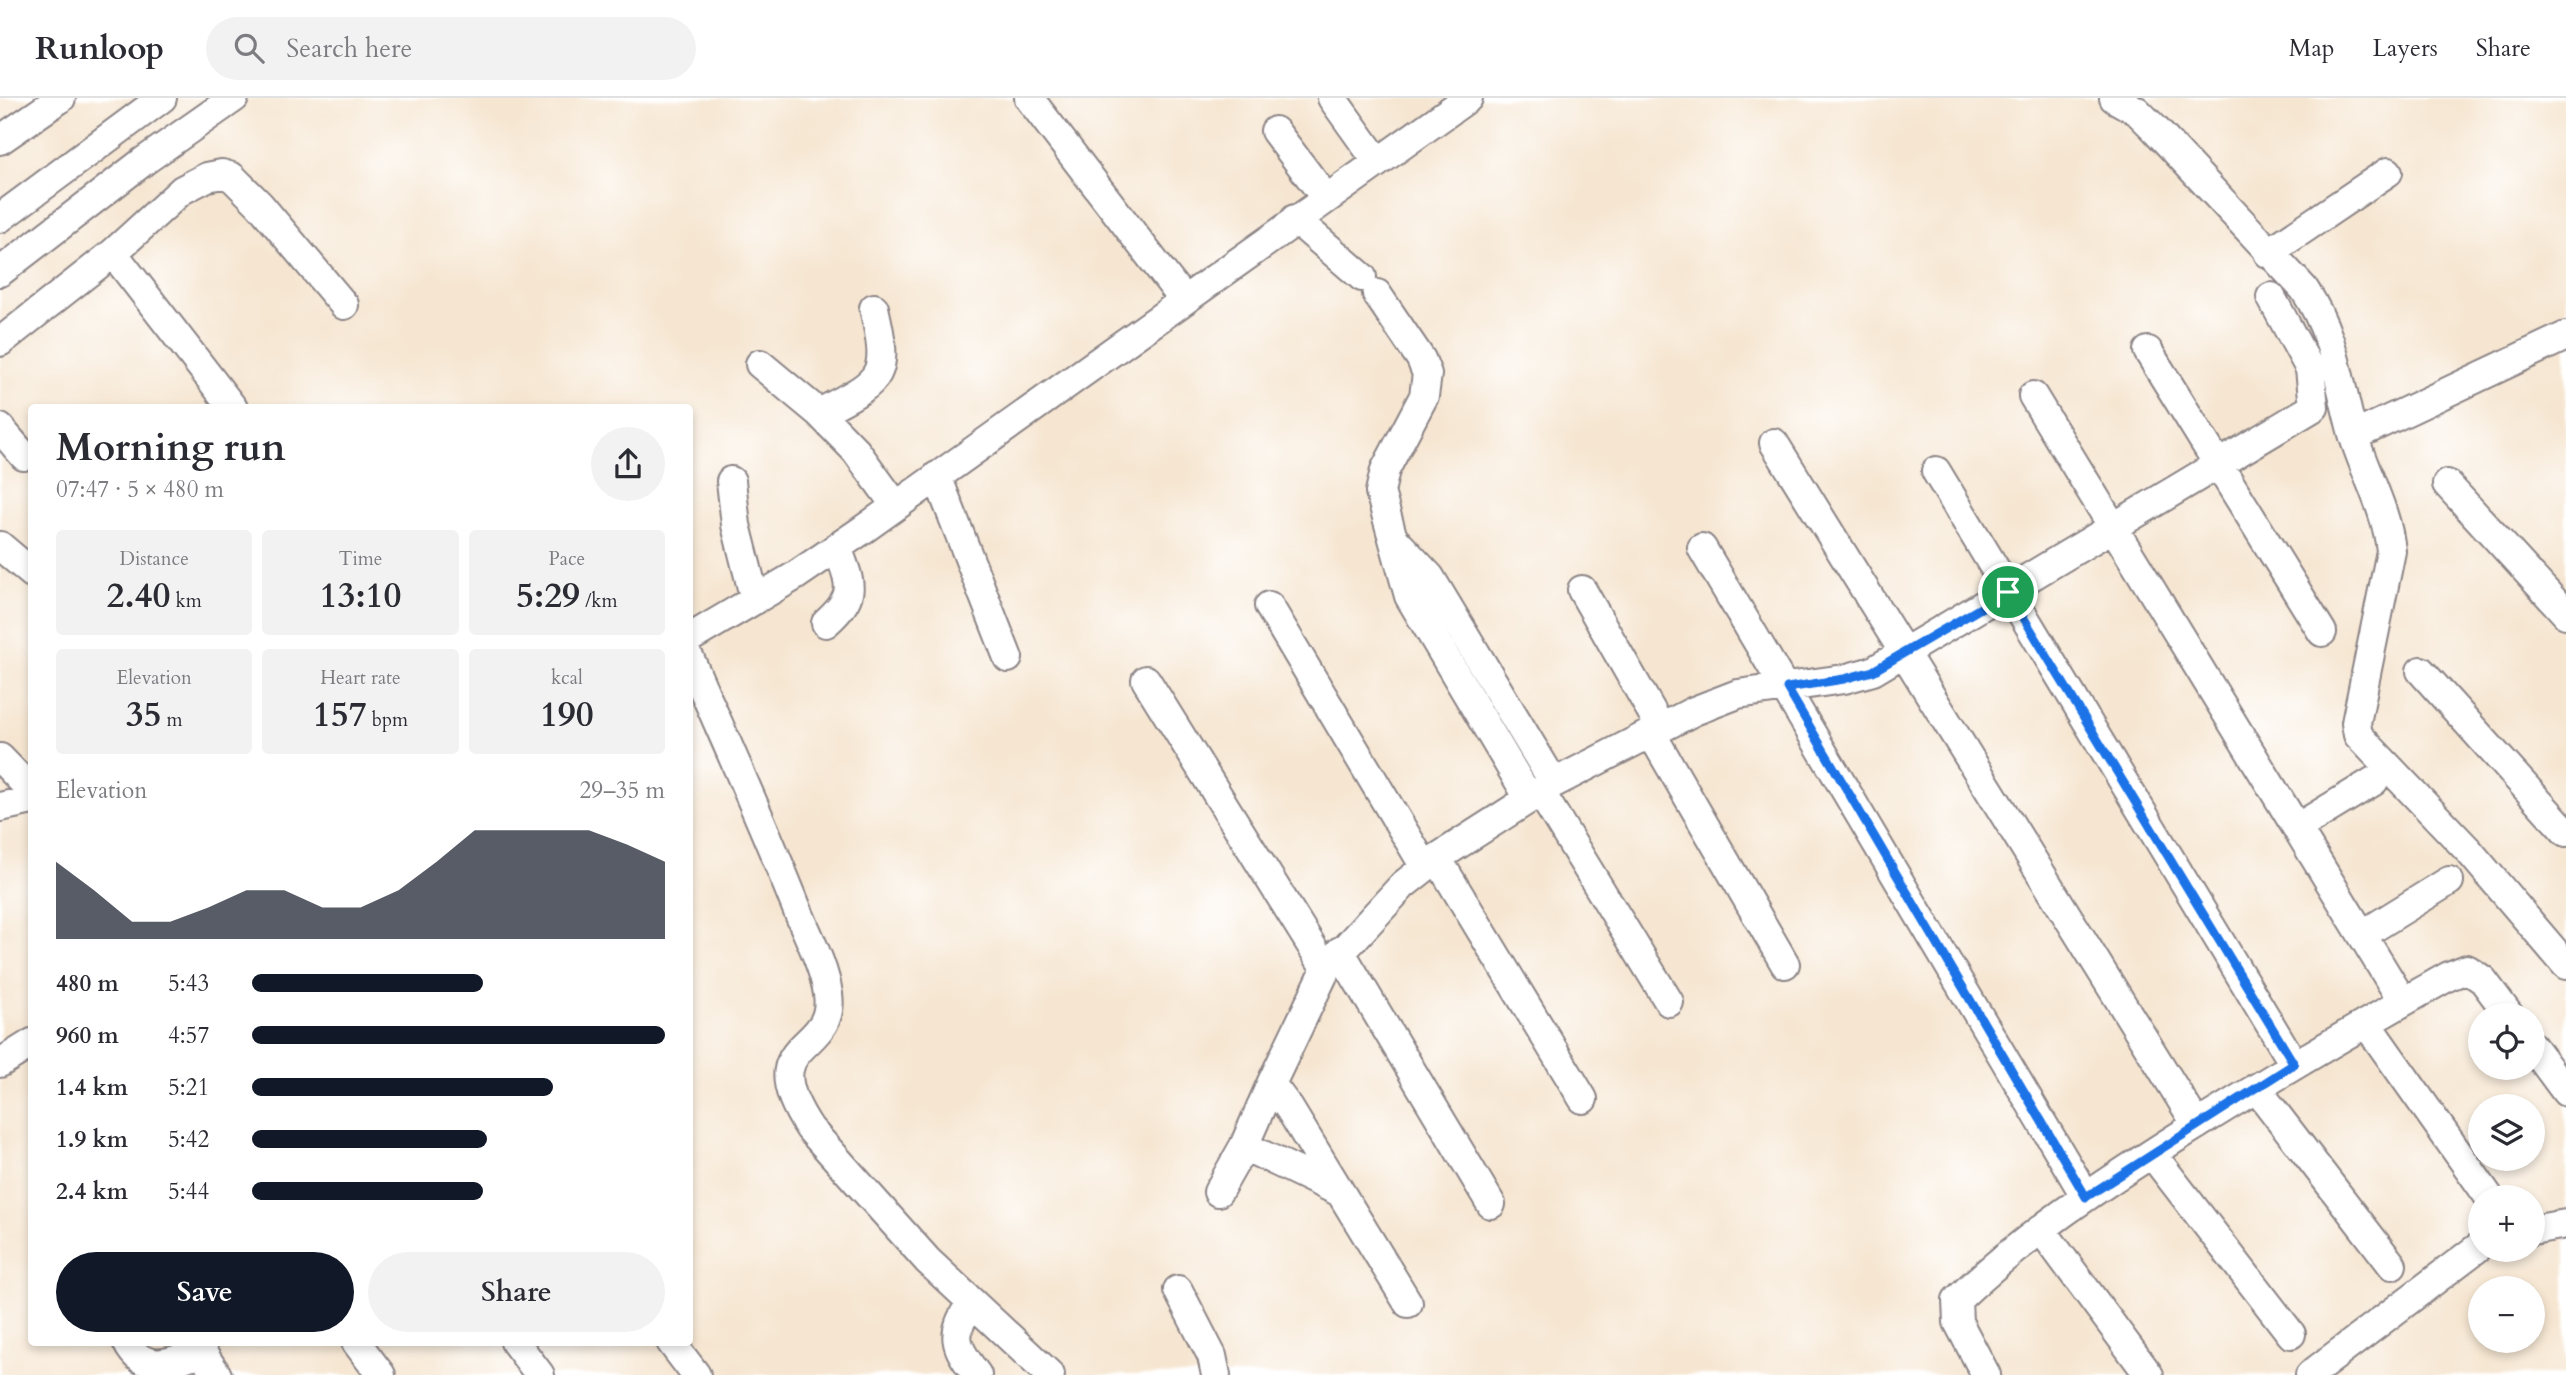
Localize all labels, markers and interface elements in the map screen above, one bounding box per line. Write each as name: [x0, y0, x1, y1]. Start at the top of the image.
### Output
search box: [206, 17, 696, 80]
text: Runloop: [35, 26, 164, 71]
icon: search: [230, 29, 268, 67]
text: Search here: [286, 31, 412, 66]
text: Map: [2289, 32, 2335, 65]
text: Layers: [2373, 32, 2438, 65]
text: Share: [2476, 32, 2531, 65]
text: Morning run: [56, 422, 286, 474]
button: share: [591, 427, 665, 501]
text: 07:47 · 5 × 480 m: [56, 474, 224, 505]
text: Distance: [119, 546, 189, 572]
text: Time: [339, 546, 382, 572]
text: Pace: [548, 546, 585, 572]
pin: [1978, 562, 2038, 622]
text: 2.40: [107, 572, 170, 620]
text: 13:10: [320, 572, 401, 620]
text: 5:29: [516, 572, 580, 620]
icon: arrive: [1989, 573, 2027, 611]
text: km: [170, 588, 202, 614]
text: /km: [580, 588, 618, 614]
text: Elevation: [116, 665, 192, 691]
text: Heart rate: [320, 665, 401, 691]
text: kcal: [551, 665, 583, 691]
text: 35: [126, 691, 162, 739]
text: 157: [313, 691, 367, 739]
text: 190: [540, 691, 594, 739]
text: m: [162, 707, 183, 733]
text: bpm: [367, 707, 408, 733]
text: Elevation: [56, 775, 147, 806]
text: 29–35 m: [580, 775, 665, 806]
text: 480 m: [56, 968, 119, 999]
text: 5:43: [168, 968, 209, 999]
map controls: [2468, 1003, 2545, 1353]
button: locate: [2468, 1003, 2545, 1080]
text: 960 m: [56, 1020, 119, 1051]
text: 4:57: [168, 1020, 209, 1051]
text: 1.4 km: [56, 1072, 128, 1103]
text: 5:21: [168, 1072, 209, 1103]
button: layers: [2468, 1094, 2545, 1171]
text: 1.9 km: [56, 1124, 128, 1155]
text: 5:42: [168, 1124, 209, 1155]
text: 2.4 km: [56, 1176, 128, 1207]
text: 5:44: [168, 1176, 209, 1207]
button: +: [2468, 1185, 2545, 1262]
button: Save: [56, 1252, 354, 1332]
button: Share: [368, 1252, 665, 1332]
button: −: [2468, 1276, 2545, 1353]

